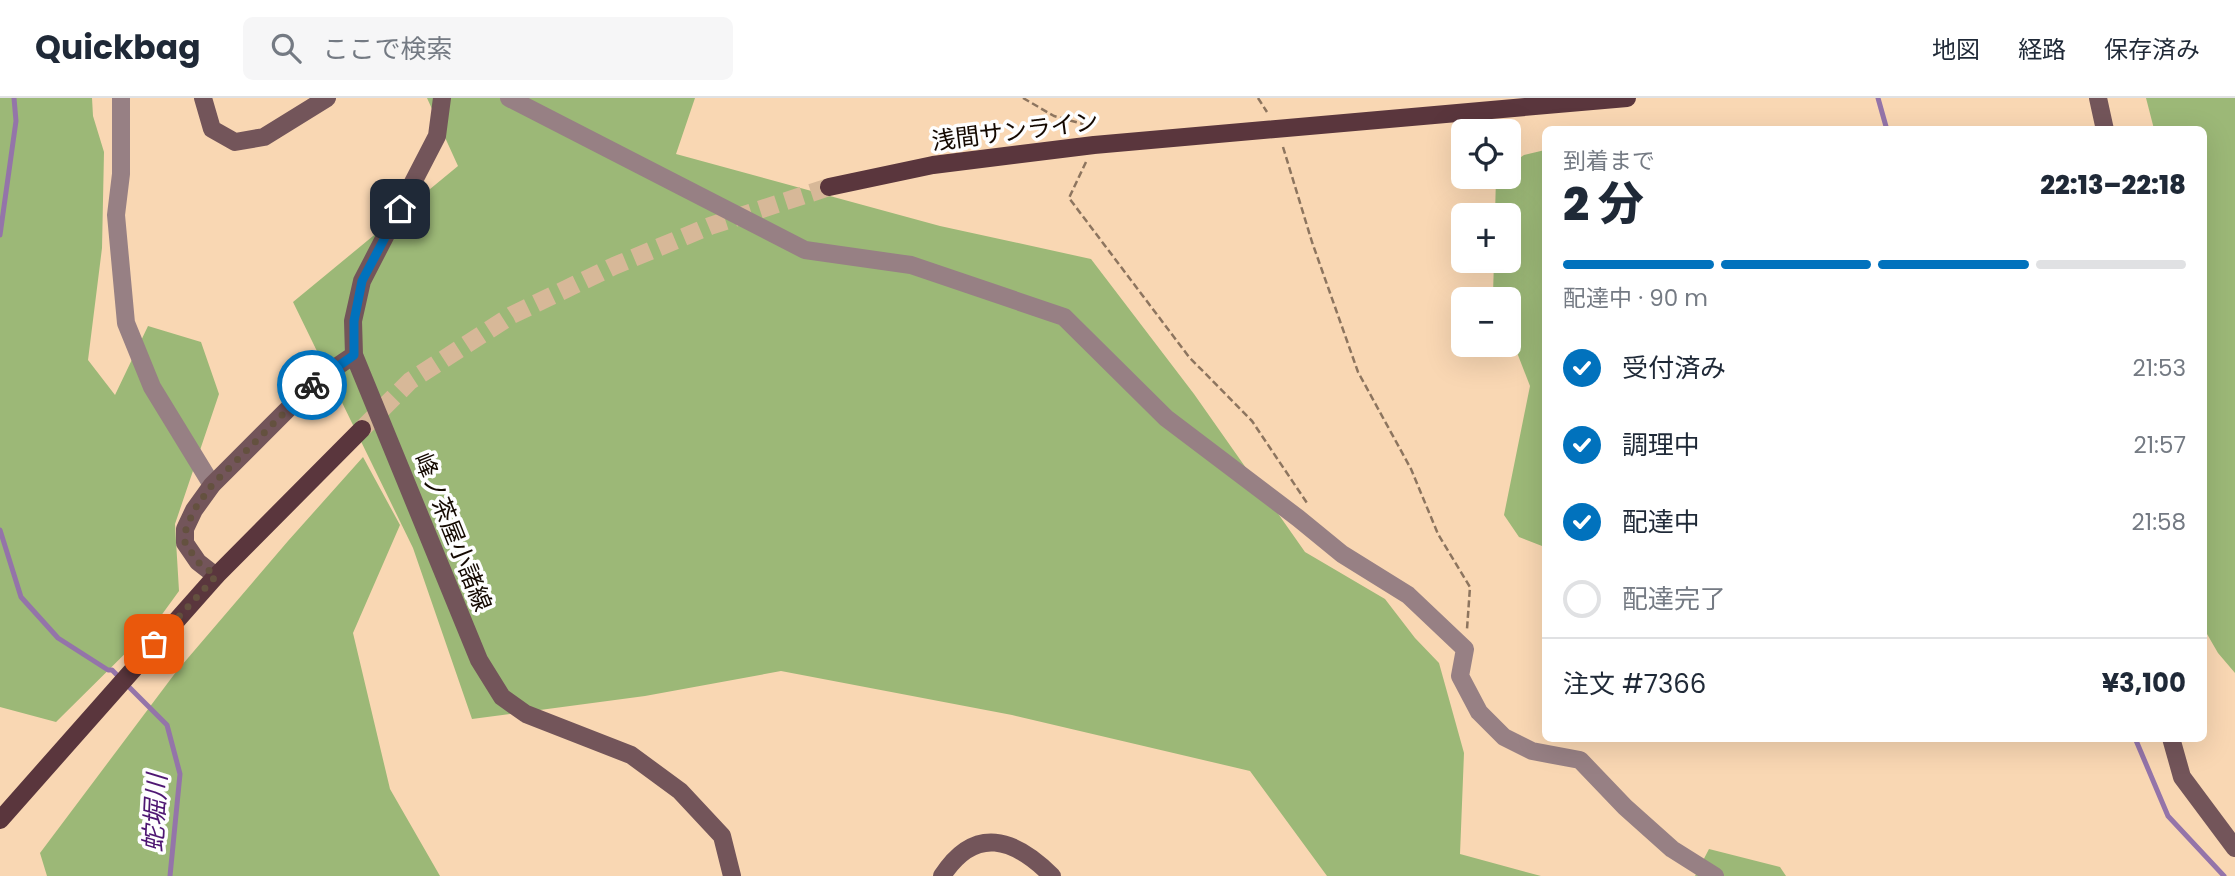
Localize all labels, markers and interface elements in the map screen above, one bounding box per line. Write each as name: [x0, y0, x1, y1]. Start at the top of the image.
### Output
search box: [243, 17, 733, 80]
text: Quickbag: [35, 24, 201, 71]
icon: search: [267, 29, 305, 67]
text: ここで検索: [323, 31, 453, 67]
text: 地図: [1932, 33, 1980, 66]
text: 経路: [2018, 33, 2066, 66]
text: 保存済み: [2104, 33, 2200, 66]
street label: 浅間サンライン: [930, 104, 1100, 158]
map controls: [1451, 119, 1521, 357]
button: locate: [1451, 119, 1521, 189]
text: 到着まで: [1563, 145, 1655, 177]
text: 22:13–22:18: [2040, 167, 2186, 203]
text: 2 分: [1563, 172, 1644, 236]
pin: [370, 179, 430, 239]
icon: home: [381, 190, 419, 228]
button: +: [1451, 203, 1521, 273]
text: 配達中 · 90 m: [1563, 282, 1708, 314]
button: −: [1451, 287, 1521, 357]
icon: check: [1563, 349, 1601, 387]
courier: [277, 350, 347, 420]
text: 受付済み: [1622, 350, 1726, 386]
text: 21:53: [2133, 352, 2186, 384]
icon: bike: [293, 366, 331, 404]
icon: check: [1563, 426, 1601, 464]
text: 調理中: [1622, 427, 1700, 463]
text: 21:57: [2134, 429, 2186, 461]
street label: 峰ノ茶屋小諸線: [406, 448, 500, 616]
icon: check: [1563, 503, 1601, 541]
text: 配達中: [1622, 504, 1700, 540]
text: 21:58: [2132, 506, 2186, 538]
text: 配達完了: [1622, 581, 1726, 617]
pin: [124, 614, 184, 674]
icon: bag: [135, 625, 173, 663]
text: ¥3,100: [2102, 665, 2186, 701]
text: 注文 #7366: [1563, 666, 1706, 702]
water label: 蛇堀川: [135, 770, 175, 853]

